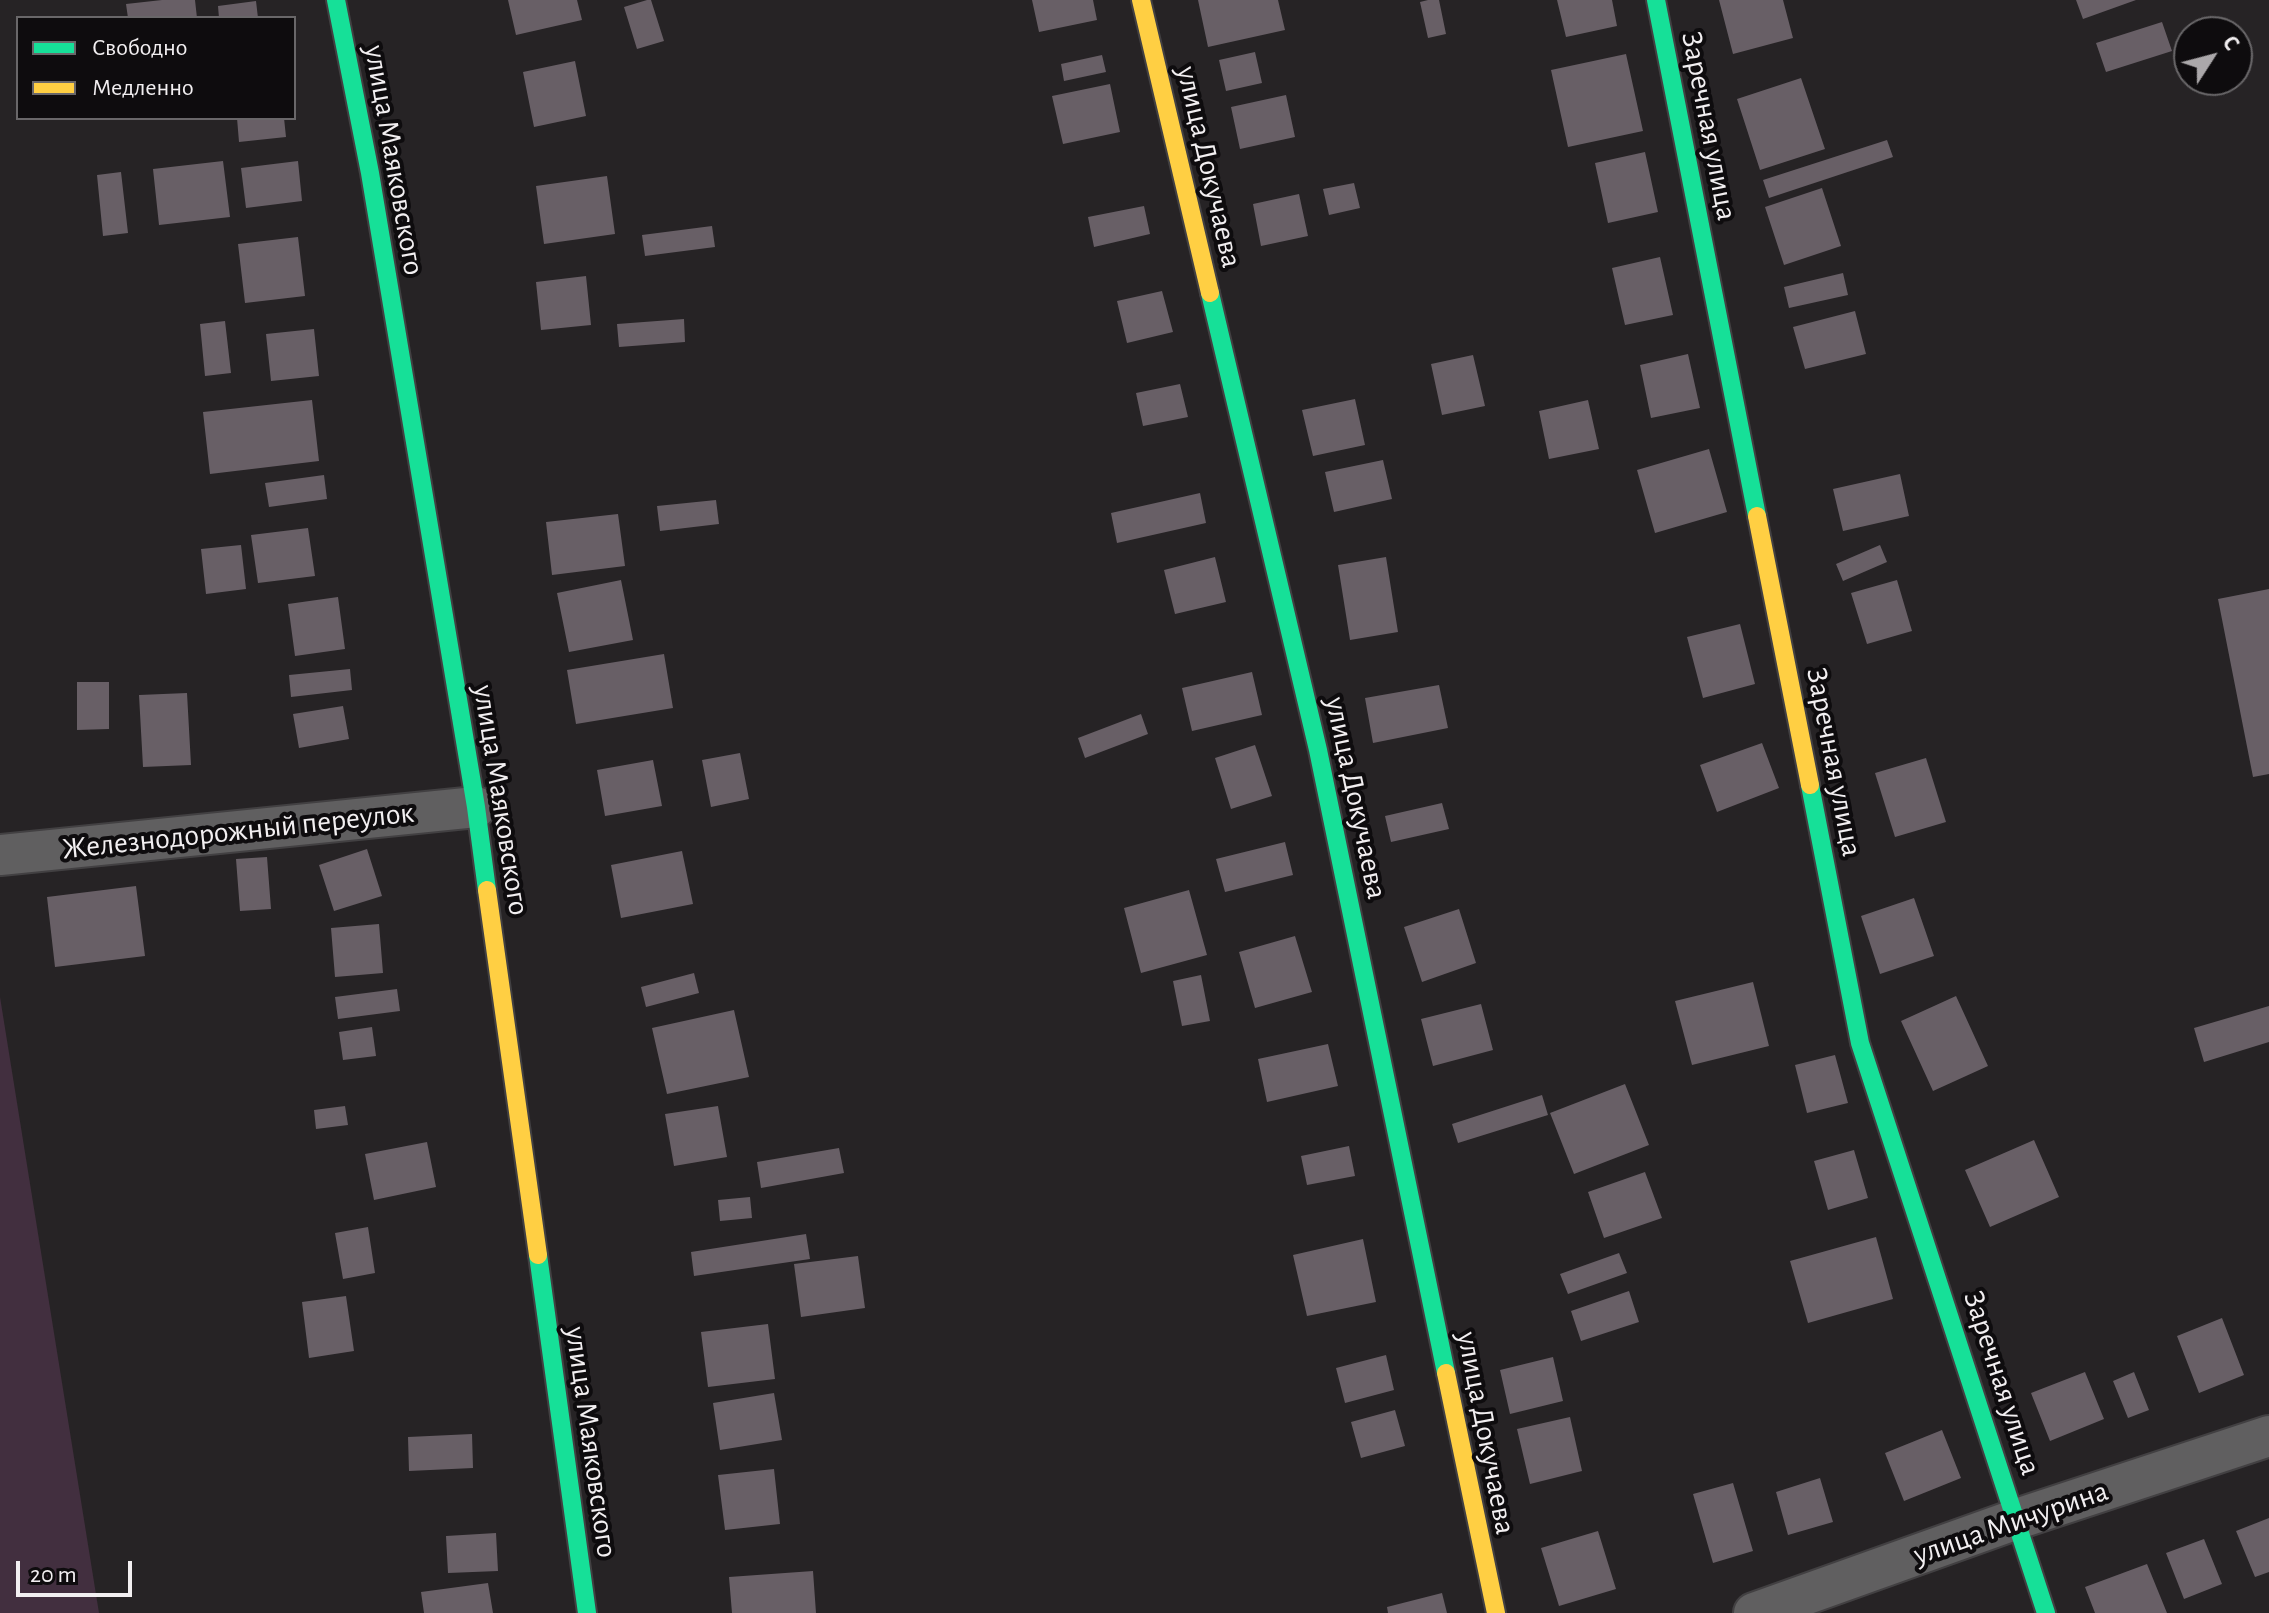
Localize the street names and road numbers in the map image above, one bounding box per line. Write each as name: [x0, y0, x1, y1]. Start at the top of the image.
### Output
street label: Заречная улица: [1673, 29, 1745, 223]
street label: улица Маяковского: [356, 42, 432, 278]
street label: улица Докучаева: [1168, 63, 1250, 271]
street label: Заречная улица: [1798, 665, 1870, 859]
street label: улица Маяковского: [465, 682, 537, 918]
street label: улица Докучаева: [1317, 694, 1395, 902]
street label: Железнодорожный переулок: [60, 795, 416, 867]
street label: Заречная улица: [1955, 1286, 2049, 1480]
street label: улица Маяковского: [557, 1324, 625, 1560]
street label: улица Докучаева: [1449, 1329, 1523, 1537]
street label: улица Мичурина: [1909, 1473, 2113, 1573]

